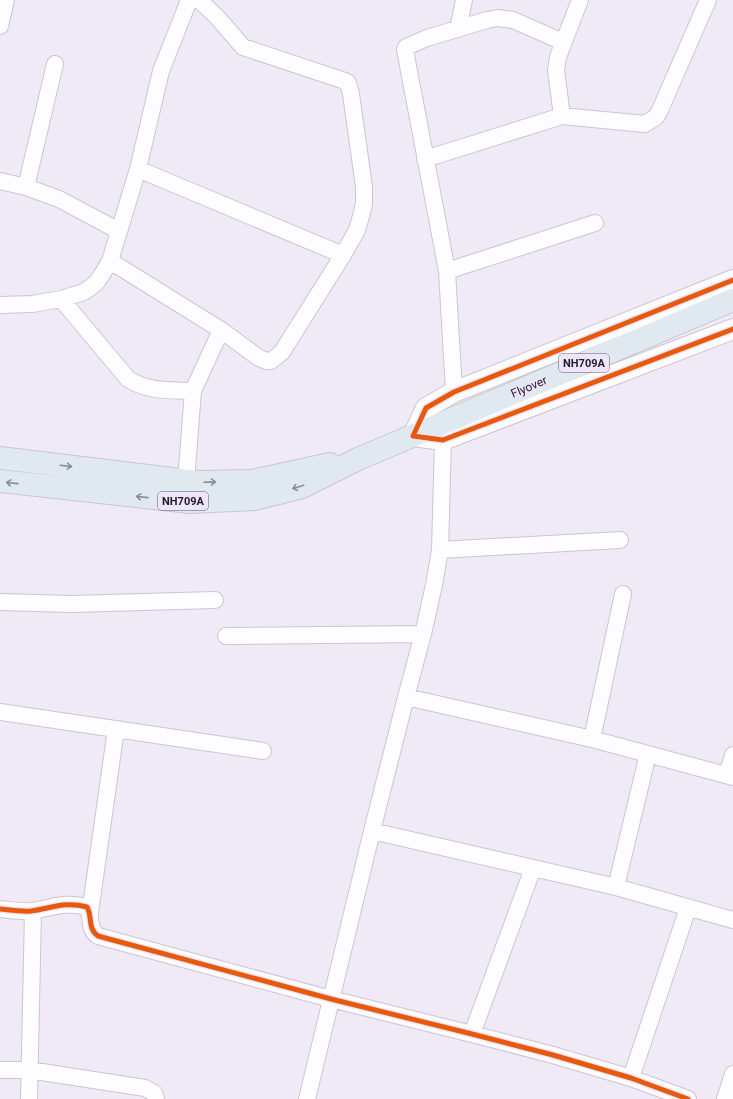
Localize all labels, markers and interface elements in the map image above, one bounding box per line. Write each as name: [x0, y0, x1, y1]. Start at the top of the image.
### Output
road number: NH709A: [559, 354, 609, 372]
street label: Flyover: [509, 373, 549, 401]
one-way arrow: [60, 463, 73, 470]
one-way arrow: [203, 478, 216, 486]
one-way arrow: [6, 479, 19, 486]
one-way arrow: [291, 484, 304, 491]
road number: NH709A: [158, 492, 208, 510]
one-way arrow: [136, 493, 149, 501]

